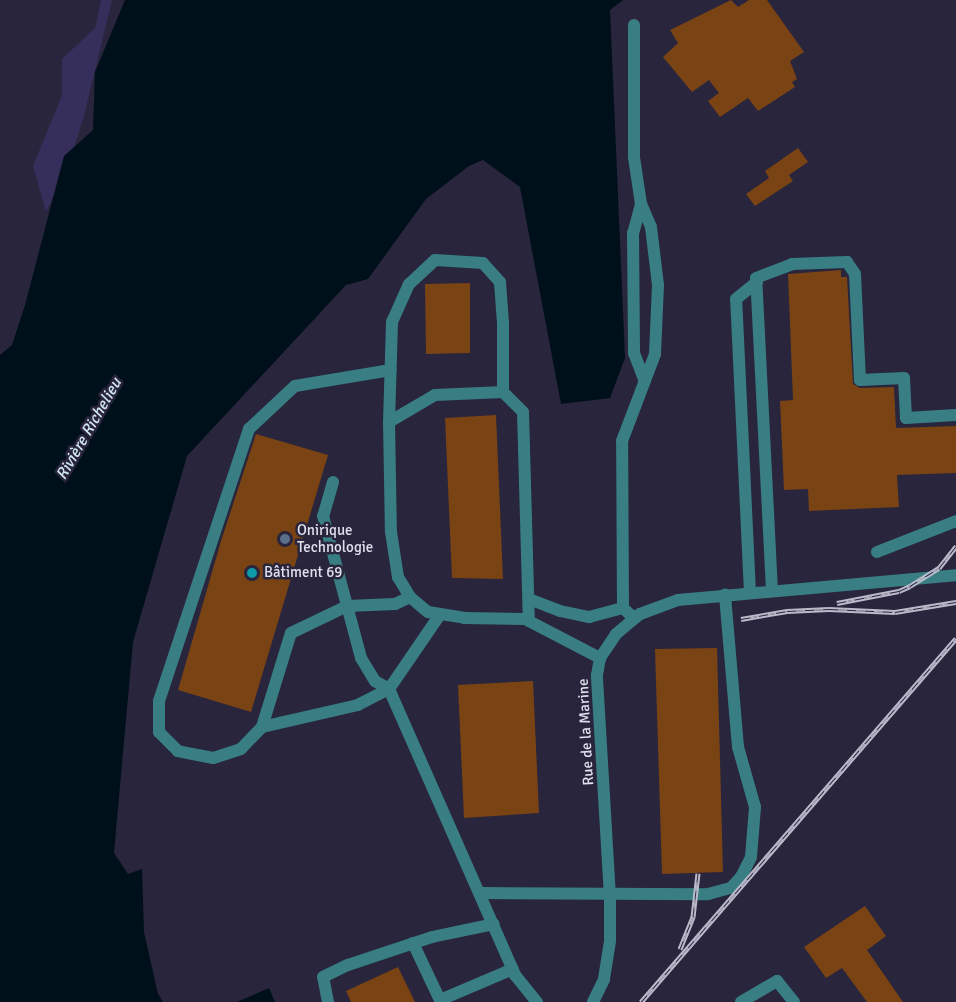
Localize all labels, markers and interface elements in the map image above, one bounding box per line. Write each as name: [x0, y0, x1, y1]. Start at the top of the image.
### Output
water label: Rivière Richelieu: [52, 375, 126, 483]
place label: Onirique Technologie: [297, 521, 373, 556]
marker: Onirique Technologie: [278, 532, 292, 546]
place label: Bâtiment 69: [264, 564, 342, 582]
marker: Bâtiment 69: [245, 566, 259, 580]
street label: Rue de la Marine: [574, 678, 598, 786]

